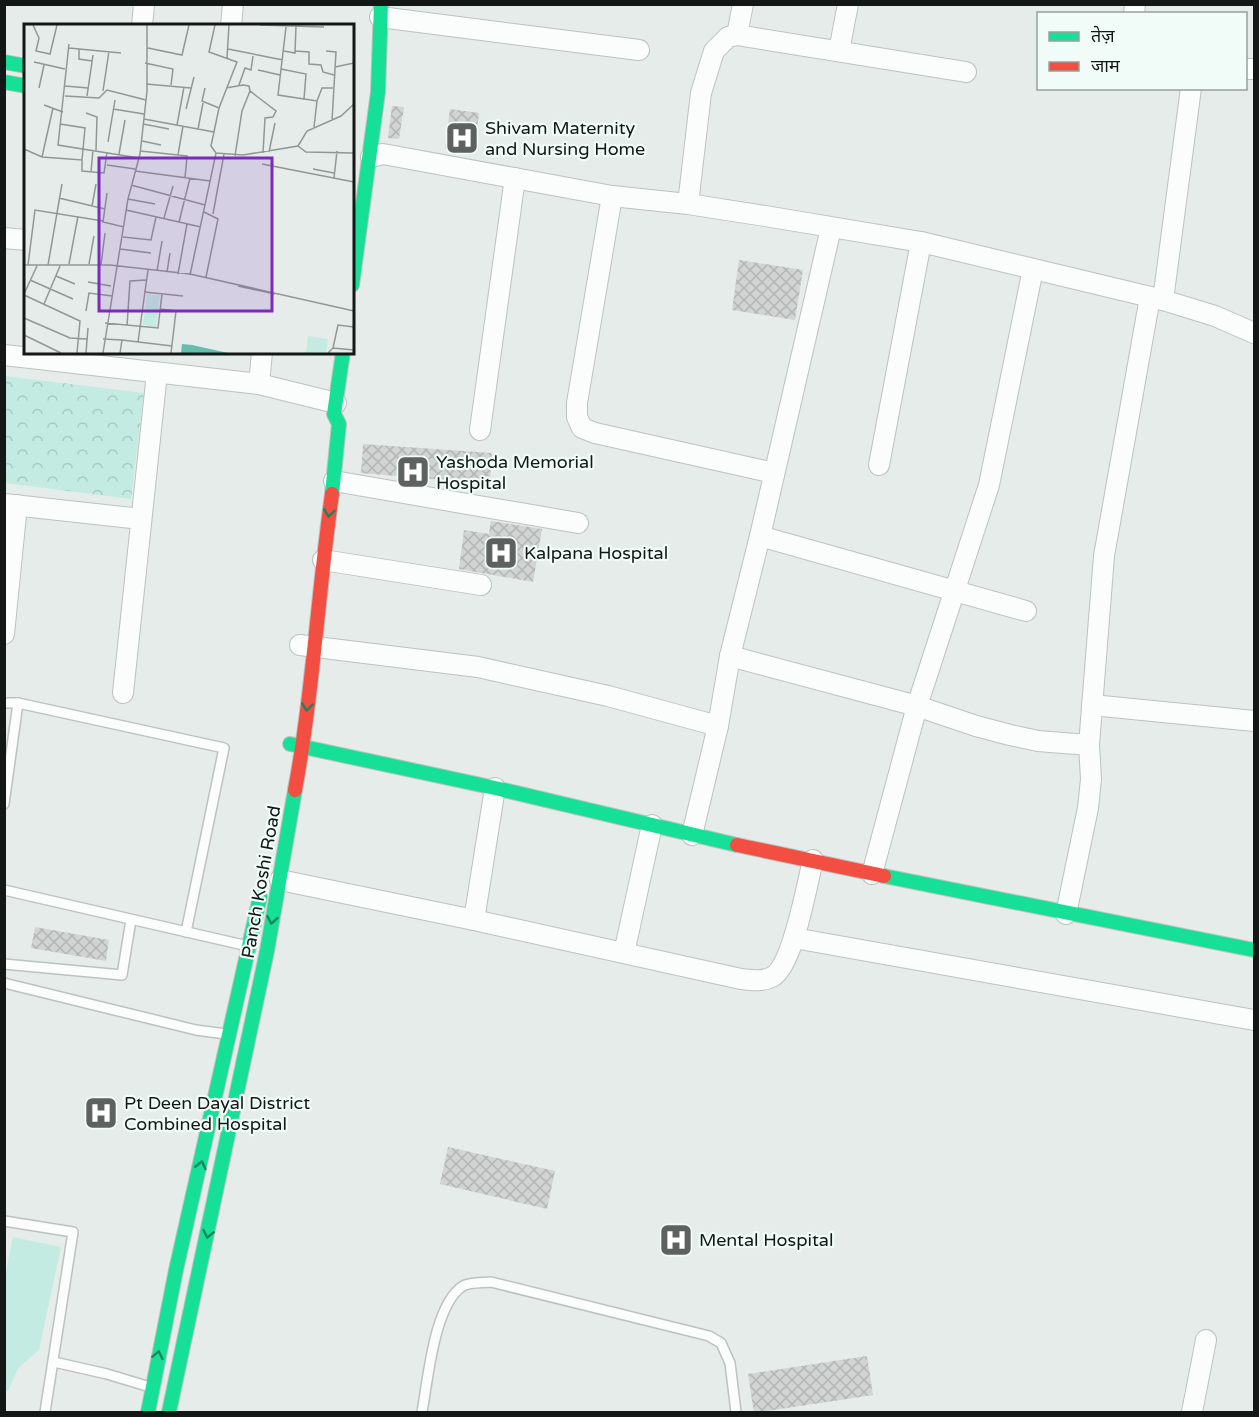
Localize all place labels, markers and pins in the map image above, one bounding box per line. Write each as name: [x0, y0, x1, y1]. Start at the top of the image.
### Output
place label: Shivam Maternity and Nursing Home: [485, 117, 645, 160]
hospital icon: Shivam Maternity and Nursing Home: [444, 120, 480, 156]
place label: Yashoda Memorial Hospital: [436, 451, 594, 494]
hospital icon: Yashoda Memorial Hospital: [395, 454, 431, 490]
hospital icon: Kalpana Hospital: [483, 535, 519, 571]
place label: Kalpana Hospital: [524, 542, 668, 564]
place label: Pt Deen Dayal District Combined Hospital: [124, 1092, 310, 1135]
hospital icon: Pt Deen Dayal District Combined Hospital: [83, 1095, 119, 1131]
hospital icon: Mental Hospital: [658, 1222, 694, 1258]
place label: Mental Hospital: [699, 1229, 833, 1251]

